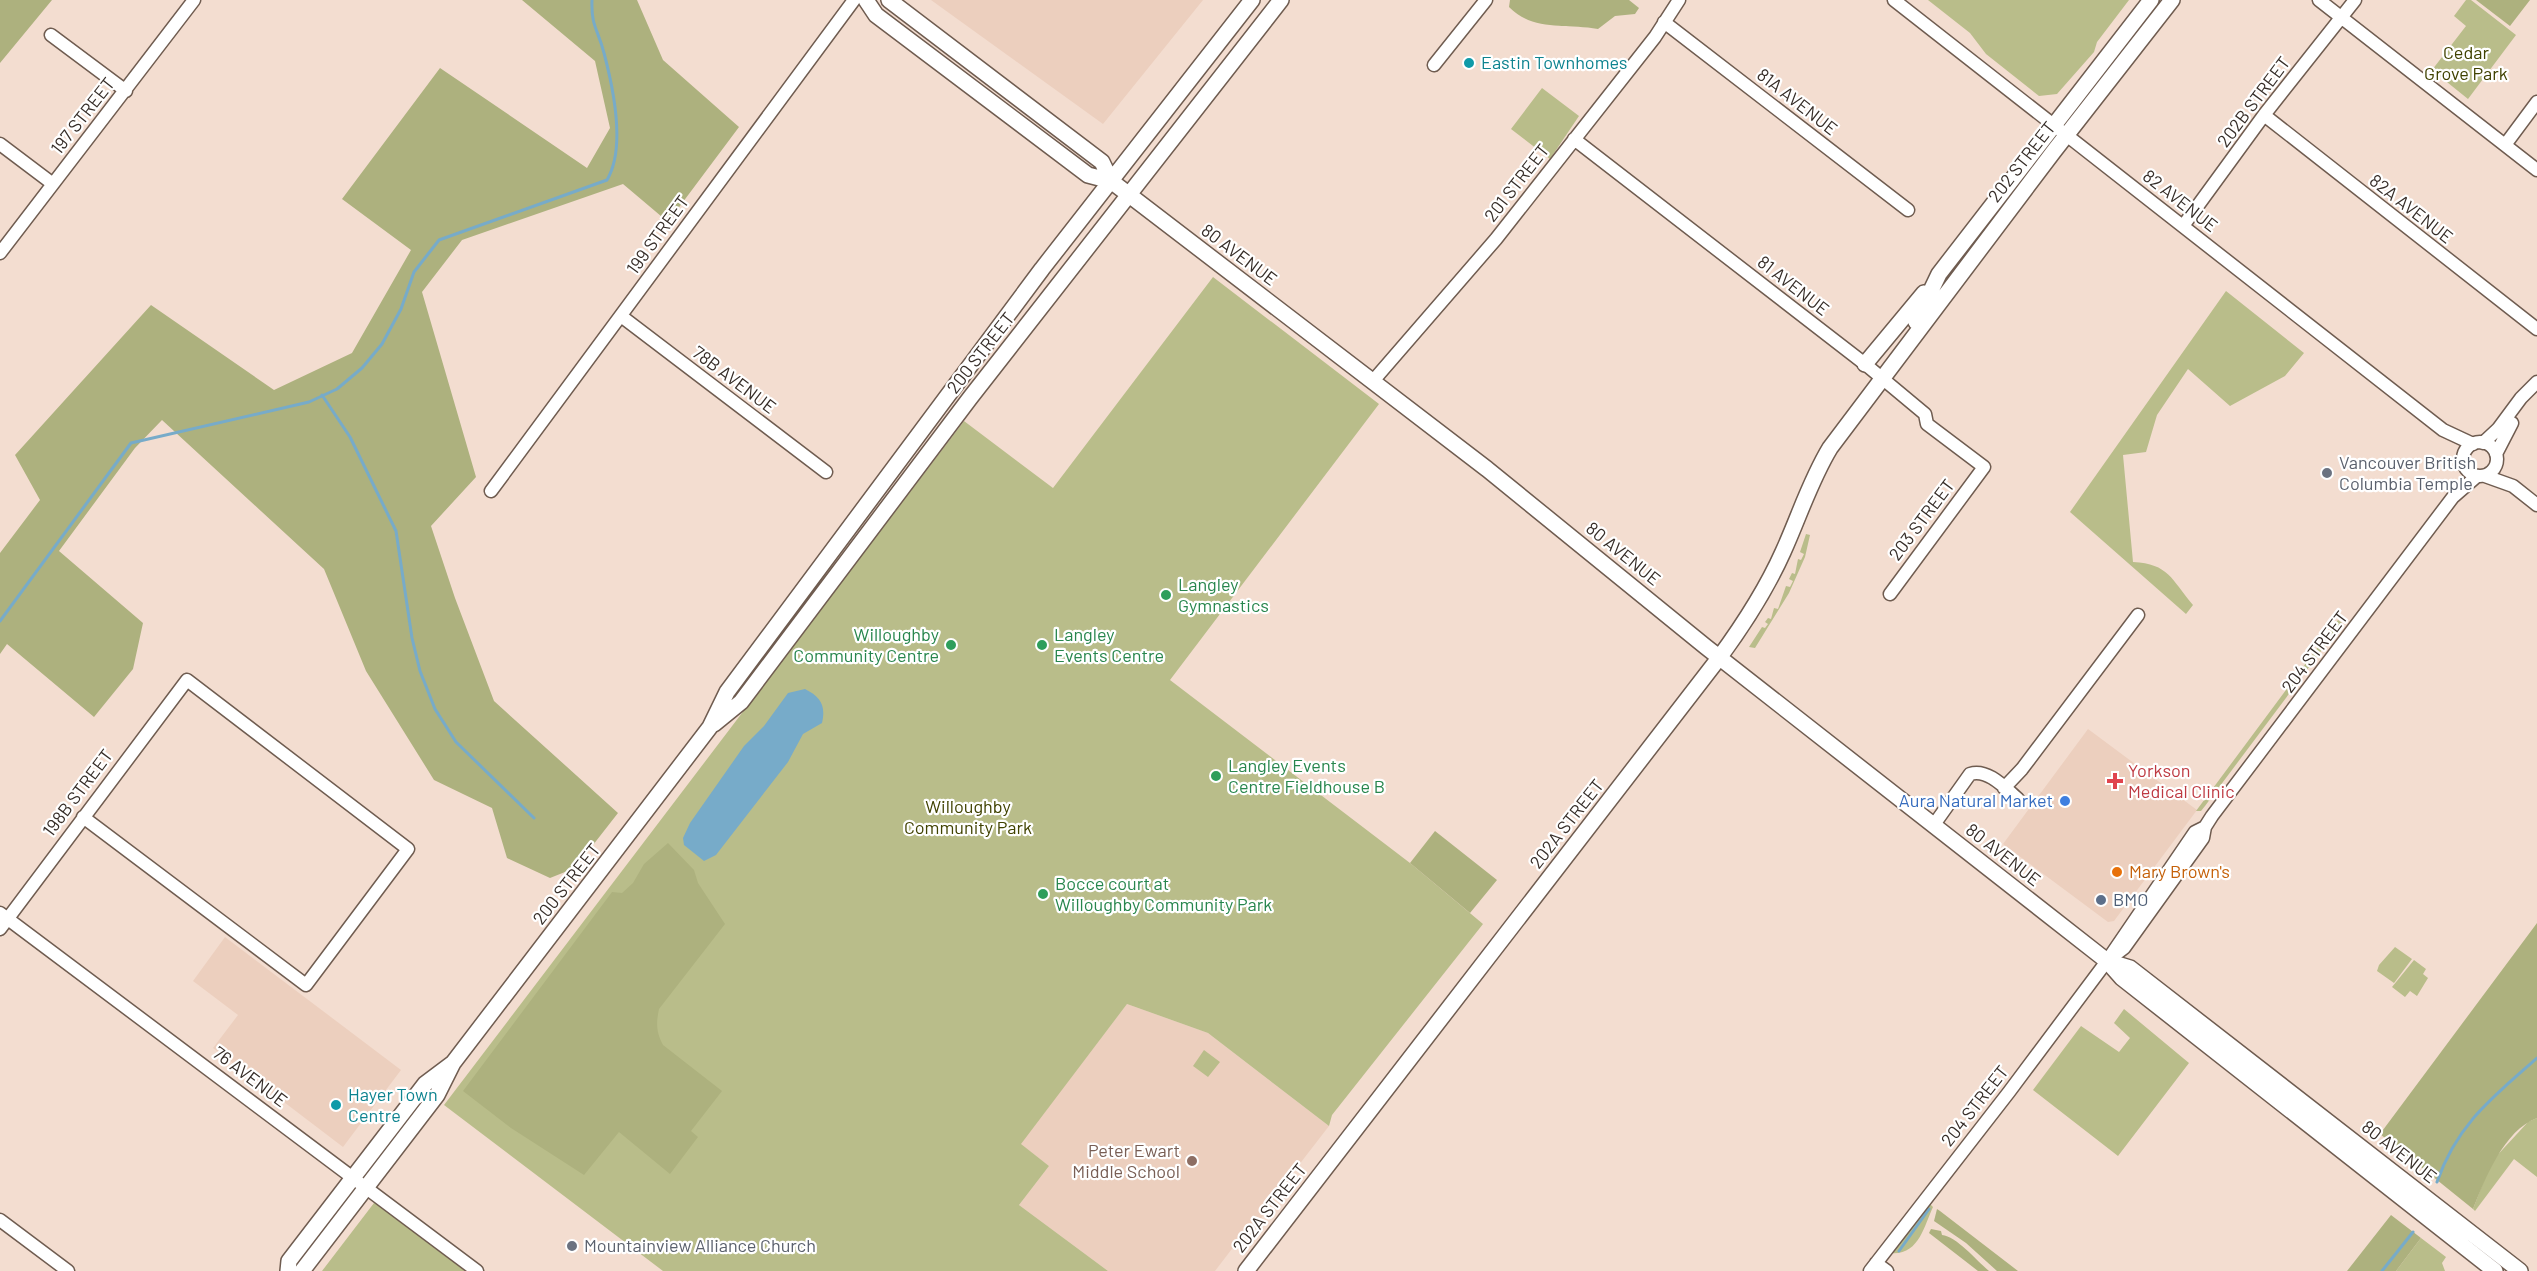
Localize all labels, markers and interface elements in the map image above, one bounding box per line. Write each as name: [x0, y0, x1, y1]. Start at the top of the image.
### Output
park label: Cedar Grove Park: [2424, 41, 2508, 84]
place label: Eastin Townhomes: [1481, 51, 1628, 73]
street label: 202B STREET: [2212, 52, 2294, 151]
marker: Eastin Townhomes: [1462, 56, 1476, 70]
street label: 81A AVENUE: [1753, 63, 1842, 139]
street label: 197 STREET: [45, 73, 119, 158]
street label: 202 STREET: [1983, 117, 2060, 206]
street label: 201 STREET: [1479, 139, 1553, 226]
street label: 82 AVENUE: [2139, 164, 2222, 236]
street label: 82A AVENUE: [2366, 169, 2458, 248]
street label: 199 STREET: [621, 191, 693, 278]
street label: 80 AVENUE: [1197, 219, 1282, 290]
street label: 81 AVENUE: [1753, 250, 1834, 320]
street label: 200 STREET: [942, 307, 1019, 397]
street label: 78B AVENUE: [689, 341, 781, 418]
place label: Vancouver British Columbia Temple: [2339, 451, 2476, 494]
marker: Vancouver British Columbia Temple: [2320, 466, 2334, 480]
street label: 203 STREET: [1883, 474, 1959, 564]
street label: 80 AVENUE: [1582, 517, 1665, 590]
place label: Langley Gymnastics: [1178, 573, 1269, 616]
marker: Langley Gymnastics: [1159, 588, 1173, 602]
street label: 204 STREET: [2276, 606, 2352, 697]
place label: Willoughby Community Centre: [793, 623, 939, 666]
place label: Langley Events Centre: [1054, 623, 1164, 666]
marker: Willoughby Community Centre: [944, 638, 958, 652]
marker: Langley Events Centre: [1035, 638, 1049, 652]
street label: 198B STREET: [37, 745, 117, 840]
place label: Langley Events Centre Fieldhouse B: [1228, 754, 1385, 797]
place label: Yorkson Medical Clinic: [2128, 759, 2235, 802]
marker: Langley Events Centre Fieldhouse B: [1209, 769, 1223, 783]
marker: Yorkson Medical Clinic: [2106, 772, 2124, 790]
street label: 202A STREET: [1524, 774, 1608, 872]
place label: Aura Natural Market: [1899, 789, 2053, 811]
marker: Aura Natural Market: [2058, 794, 2072, 808]
park label: Willoughby Community Park: [904, 795, 1032, 838]
street label: 80 AVENUE: [1962, 818, 2046, 890]
street label: 200 STREET: [528, 838, 605, 928]
place label: Mary Brown's: [2129, 860, 2230, 882]
marker: Mary Brown's: [2110, 865, 2124, 879]
place label: Bocce court at Willoughby Community Park: [1055, 872, 1272, 915]
marker: Bocce court at Willoughby Community Park: [1036, 887, 1050, 901]
place label: BMO: [2113, 888, 2148, 910]
marker: BMO: [2094, 893, 2108, 907]
street label: 76 AVENUE: [209, 1041, 292, 1111]
street label: 204 STREET: [1936, 1060, 2013, 1150]
place label: Hayer Town Centre: [348, 1083, 438, 1126]
marker: Hayer Town Centre: [329, 1098, 343, 1112]
street label: 80 AVENUE: [2358, 1115, 2442, 1187]
place label: Peter Ewart Middle School: [1072, 1139, 1180, 1182]
marker: Peter Ewart Middle School: [1185, 1154, 1199, 1168]
street label: 202A STREET: [1227, 1158, 1311, 1256]
place label: Mountainview Alliance Church: [584, 1234, 816, 1256]
marker: Mountainview Alliance Church: [565, 1239, 579, 1253]

